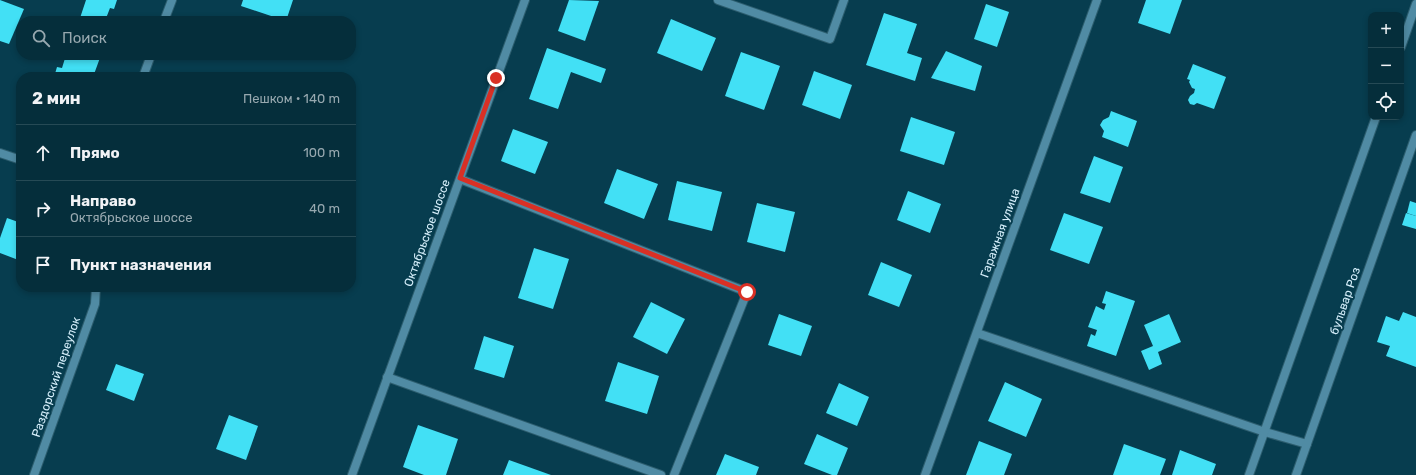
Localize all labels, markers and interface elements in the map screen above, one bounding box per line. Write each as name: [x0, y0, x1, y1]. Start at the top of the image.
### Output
map controls: [1368, 12, 1404, 120]
button: +: [1368, 12, 1404, 48]
search box: [16, 16, 356, 60]
icon: search: [30, 27, 52, 49]
text: Поиск: [62, 29, 107, 47]
button: −: [1368, 48, 1404, 84]
route end: [487, 69, 505, 87]
button: locate: [1368, 84, 1404, 120]
text: 2 мин: [32, 88, 81, 108]
text: Пешком · 140 m: [243, 91, 340, 106]
icon: ahead: [32, 142, 54, 164]
text: Прямо: [70, 144, 120, 162]
text: 100 m: [303, 145, 340, 160]
street label: Октябрьское шоссе: [401, 177, 453, 288]
street label: Гаражная улица: [977, 186, 1023, 280]
text: Направо: [70, 192, 136, 210]
icon: right: [32, 198, 54, 220]
text: 40 m: [309, 201, 340, 216]
text: Октябрьское шоссе: [70, 210, 192, 225]
icon: arrive: [32, 254, 54, 276]
text: Пункт назначения: [70, 256, 212, 274]
street label: бульвар Роз: [1327, 265, 1363, 337]
route start: [738, 283, 756, 301]
street label: Раздорский переулок: [29, 314, 83, 439]

